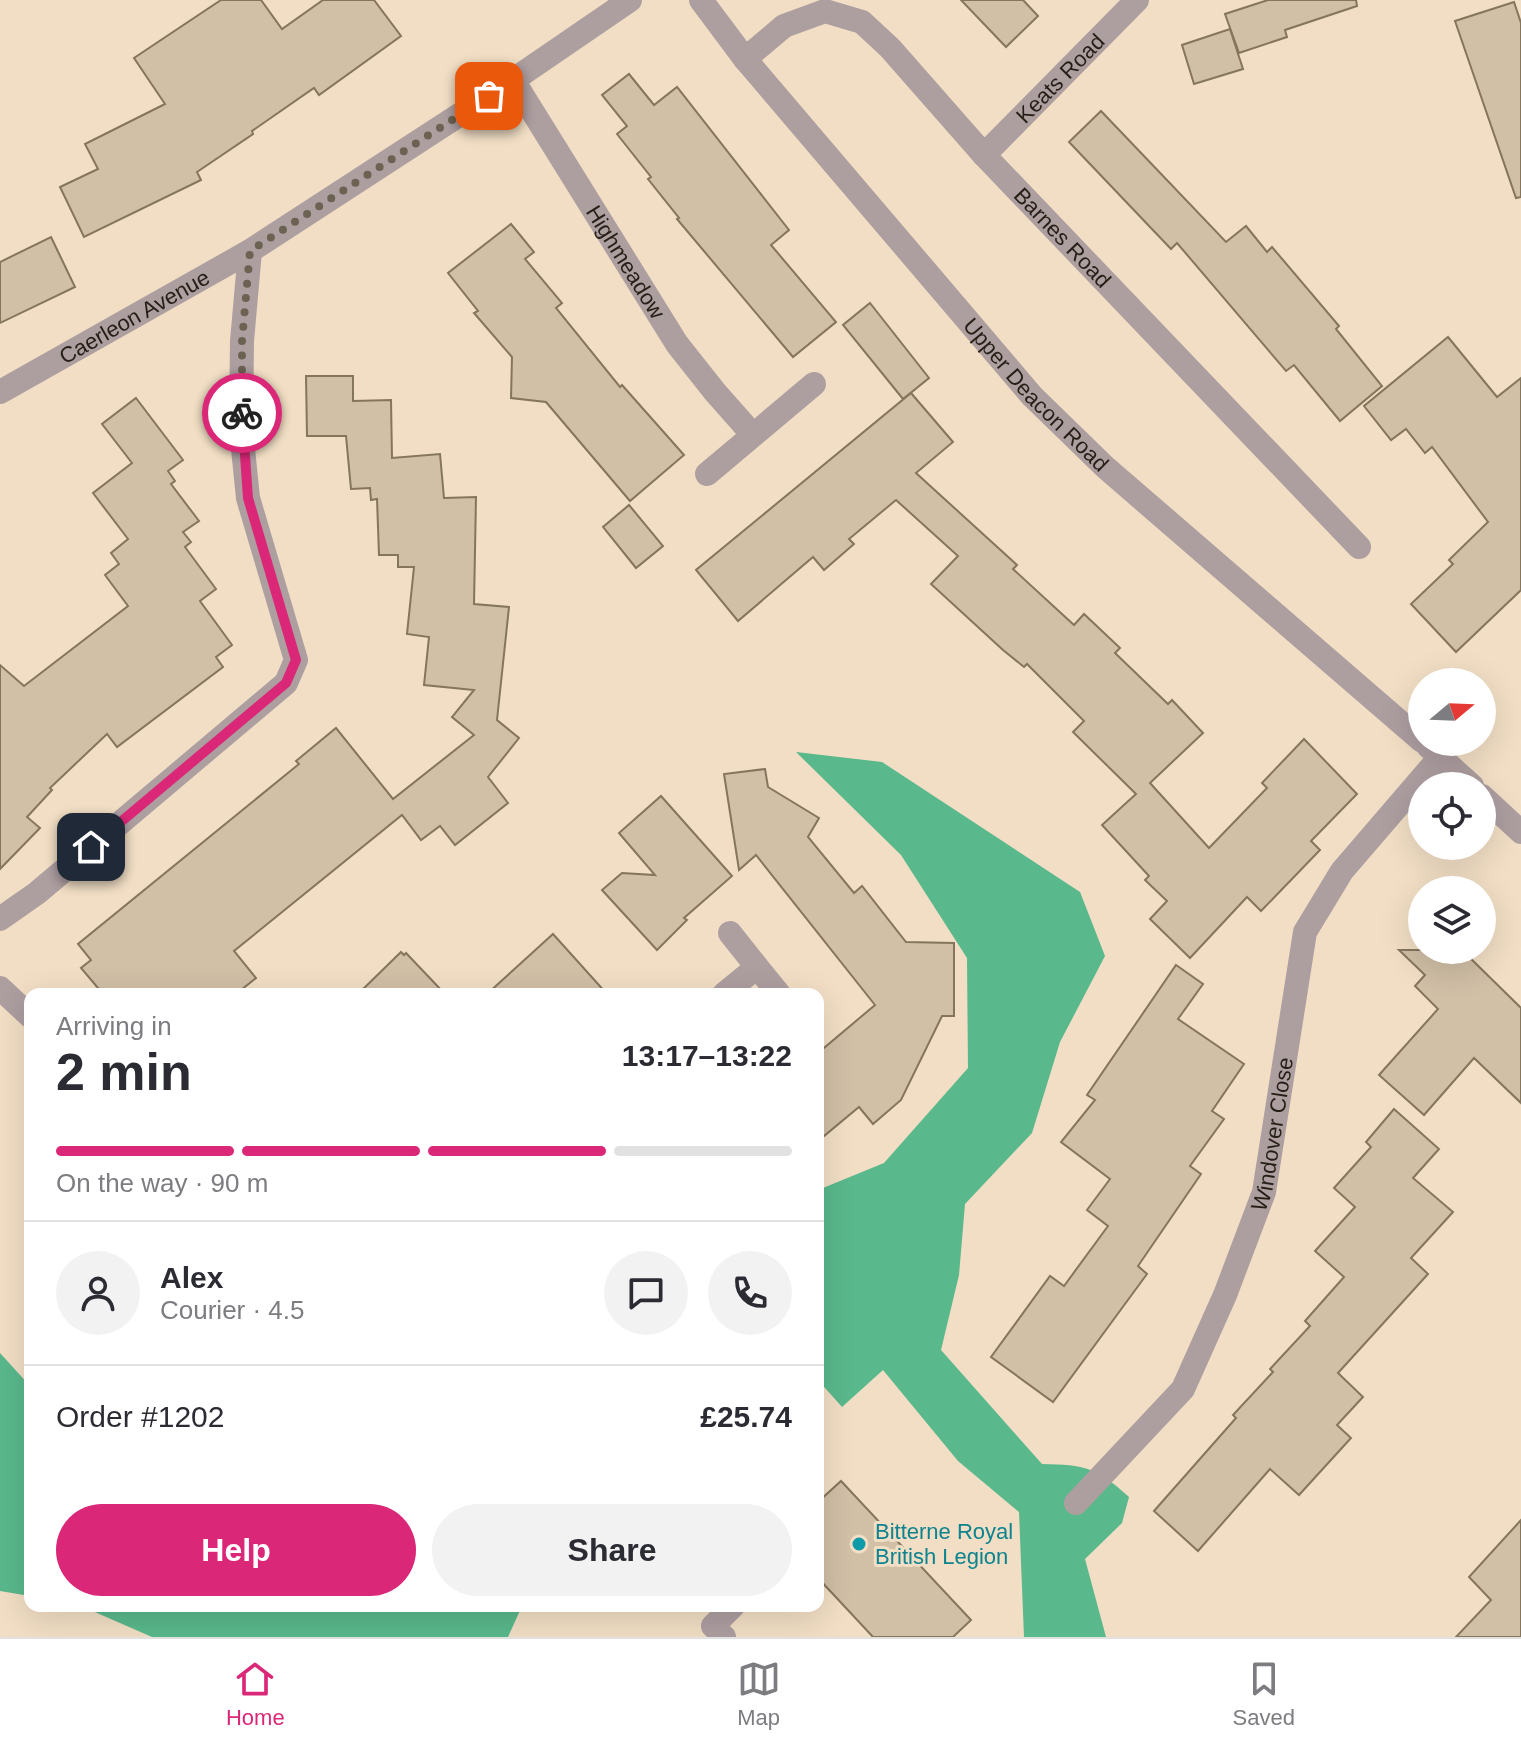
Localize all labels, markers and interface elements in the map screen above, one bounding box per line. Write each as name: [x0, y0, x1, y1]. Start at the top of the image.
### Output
street label: Keats Road: [1011, 29, 1110, 128]
pin: [455, 62, 523, 130]
icon: bag: [467, 74, 511, 118]
street label: Barnes Road: [1009, 183, 1116, 293]
street label: Highmeadow: [581, 201, 670, 323]
street label: Caerleon Avenue: [55, 264, 214, 369]
street label: Upper Deacon Road: [958, 313, 1114, 477]
courier: [202, 373, 282, 453]
icon: bike: [220, 391, 264, 435]
north arrow: [1408, 668, 1496, 756]
map controls: [1408, 668, 1496, 964]
button: locate: [1408, 772, 1496, 860]
pin: [57, 813, 125, 881]
icon: home: [69, 825, 113, 869]
button: layers: [1408, 876, 1496, 964]
text: Arriving in: [56, 1011, 172, 1041]
text: 13:17–13:22: [622, 1039, 792, 1072]
text: 2 min: [56, 1043, 192, 1101]
street label: Windover Close: [1246, 1056, 1298, 1215]
text: On the way · 90 m: [56, 1168, 268, 1198]
button: person: [56, 1251, 140, 1335]
button: chat: [604, 1251, 688, 1335]
button: phone: [708, 1251, 792, 1335]
text: Alex: [160, 1261, 223, 1294]
text: Courier · 4.5: [160, 1295, 305, 1325]
text: Order #1202: [56, 1400, 224, 1433]
text: £25.74: [700, 1400, 792, 1433]
button: Help: [56, 1504, 416, 1596]
button: Share: [432, 1504, 792, 1596]
place label: Bitterne Royal British Legion: [875, 1519, 1013, 1569]
marker: Bitterne Royal British Legion: [850, 1535, 868, 1553]
tab: Home: [226, 1657, 285, 1731]
tab: Map: [737, 1657, 781, 1731]
tab: Saved: [1233, 1657, 1295, 1731]

